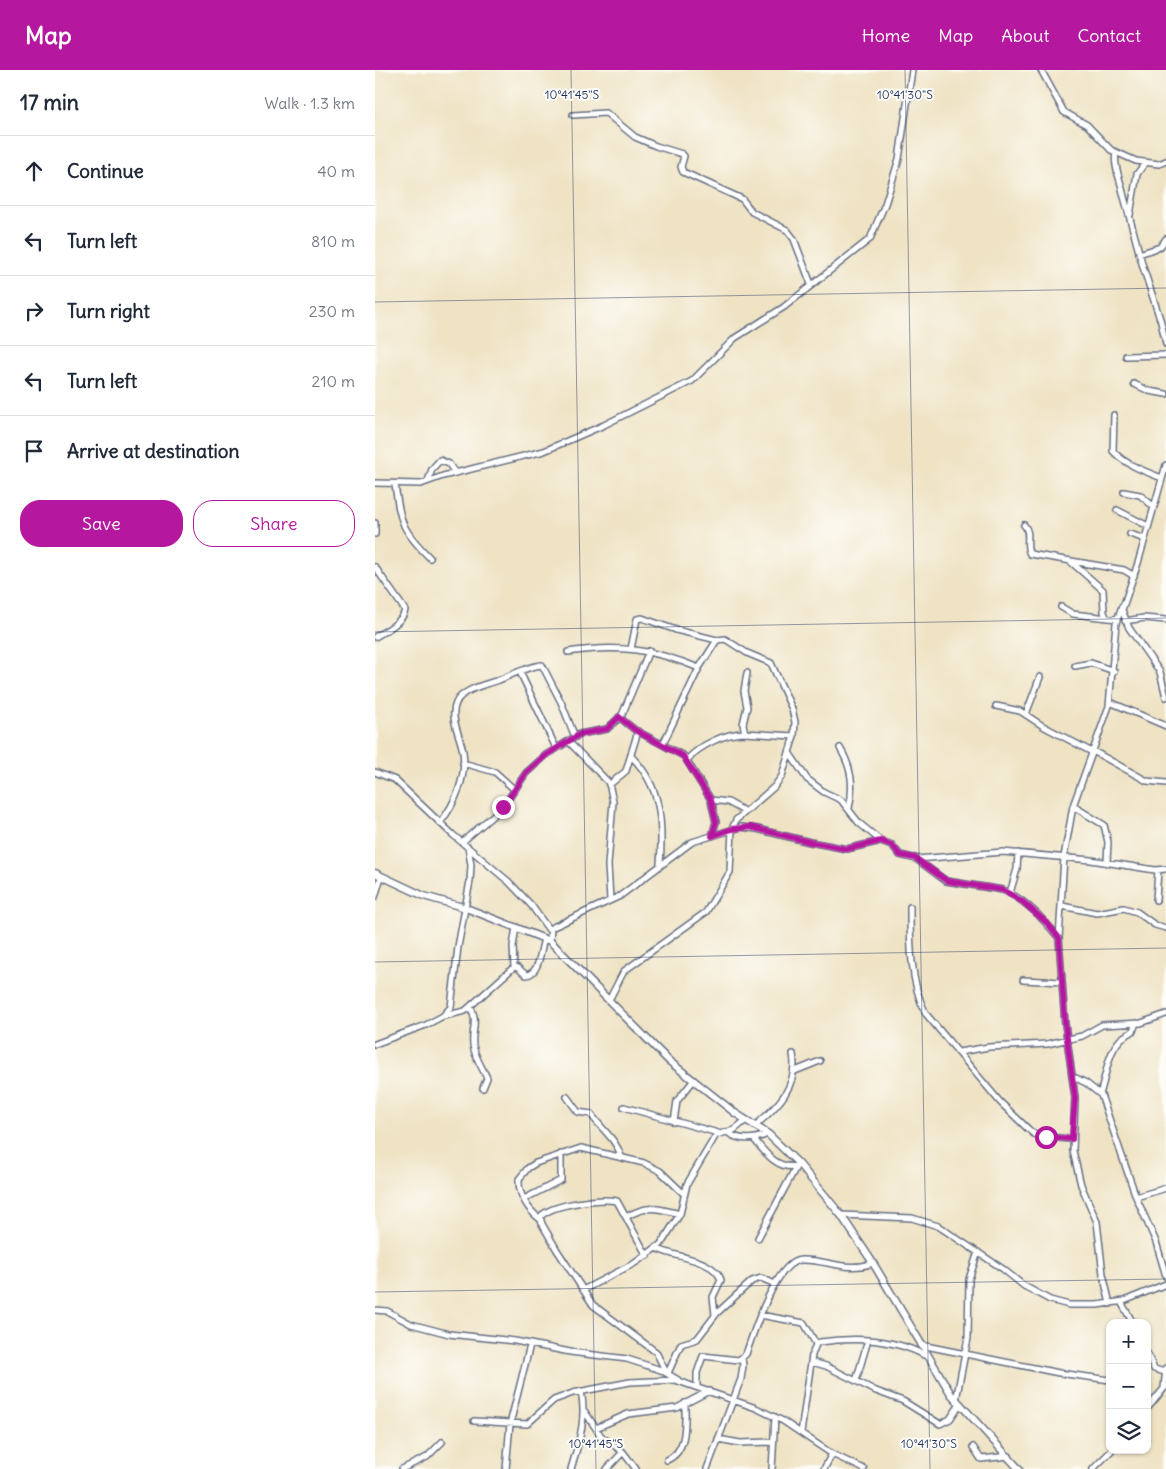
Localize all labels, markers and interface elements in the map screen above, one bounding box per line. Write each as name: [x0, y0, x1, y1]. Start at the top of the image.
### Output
text: Map: [25, 20, 72, 50]
text: Home: [862, 24, 910, 47]
text: Map: [938, 24, 973, 47]
text: About: [1001, 24, 1049, 47]
text: Contact: [1077, 24, 1141, 47]
text: 10°41'45"S: [545, 87, 600, 102]
text: 10°41'30"S: [877, 87, 933, 102]
text: 17 min: [20, 89, 79, 116]
text: Walk · 1.3 km: [264, 93, 355, 113]
icon: ahead: [20, 157, 48, 185]
text: Continue: [67, 159, 144, 183]
text: 40 m: [317, 161, 355, 181]
icon: left: [20, 227, 48, 255]
text: Turn left: [67, 229, 137, 253]
text: 810 m: [311, 231, 355, 251]
icon: right: [20, 297, 48, 325]
text: Turn right: [67, 299, 150, 323]
text: 230 m: [309, 301, 355, 321]
icon: left: [20, 367, 48, 395]
text: Turn left: [67, 369, 137, 393]
text: 210 m: [312, 371, 355, 391]
icon: arrive: [20, 437, 48, 465]
text: Arrive at destination: [67, 439, 240, 463]
button: Save: [20, 500, 183, 547]
button: Share: [193, 500, 355, 547]
route end: [492, 796, 515, 819]
route start: [1035, 1126, 1058, 1149]
map controls: [1106, 1319, 1151, 1454]
button: +: [1106, 1319, 1151, 1364]
button: −: [1106, 1364, 1151, 1409]
button: layers: [1106, 1409, 1151, 1454]
text: 10°41'45"S: [569, 1436, 624, 1451]
text: 10°41'30"S: [901, 1436, 957, 1451]

